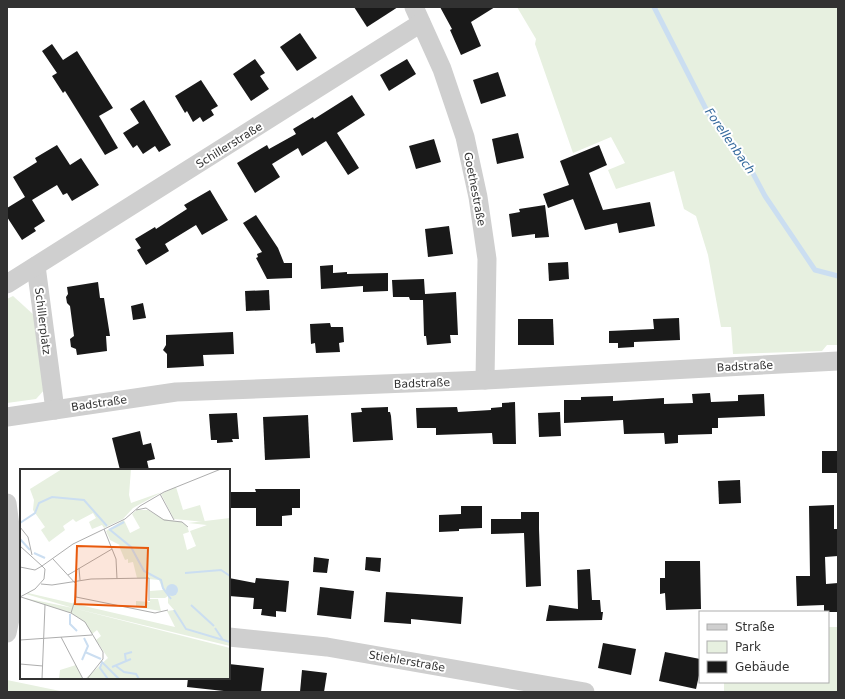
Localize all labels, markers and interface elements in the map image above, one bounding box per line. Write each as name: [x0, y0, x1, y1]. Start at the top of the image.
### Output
water label: Forellenbach: [702, 105, 758, 177]
street label: Schillerstraße: [194, 120, 265, 171]
street label: Goethestraße: [461, 151, 488, 227]
street label: Schillerplatz: [32, 287, 53, 355]
street label: Badstraße: [717, 359, 774, 374]
street label: Badstraße: [394, 376, 451, 391]
street label: Badstraße: [70, 393, 128, 414]
inset map: [20, 469, 230, 679]
legend: [699, 611, 829, 683]
text: Straße: [735, 620, 775, 634]
text: Park: [735, 640, 761, 654]
street label: Stiehlerstraße: [368, 648, 446, 675]
text: Gebäude: [735, 660, 789, 674]

